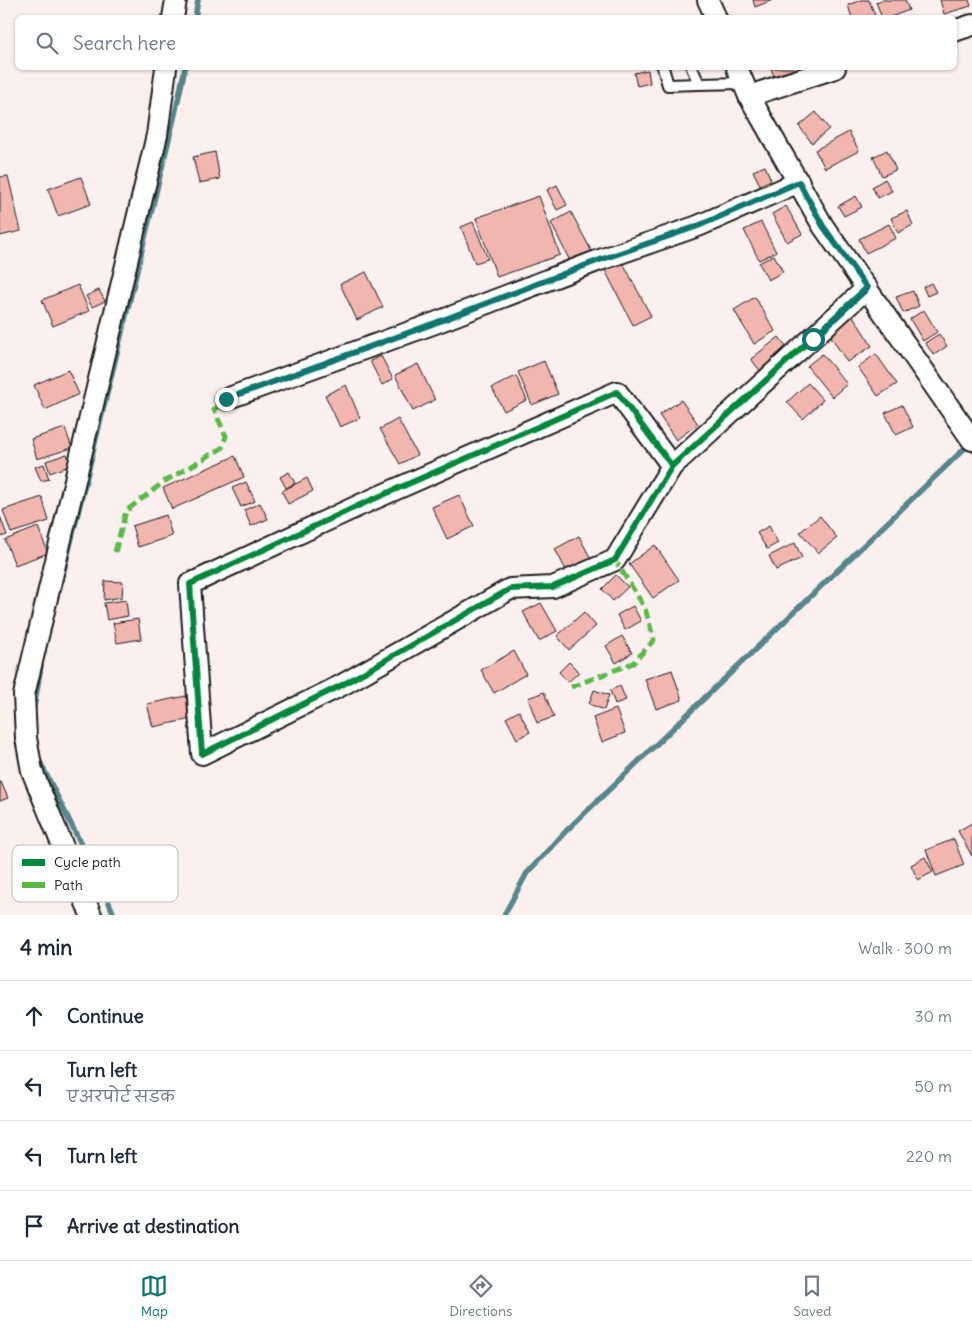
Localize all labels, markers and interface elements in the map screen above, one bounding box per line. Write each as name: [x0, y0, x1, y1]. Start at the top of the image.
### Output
search box: [15, 15, 957, 70]
icon: search: [33, 29, 61, 57]
text: Search here: [73, 31, 176, 55]
route start: [802, 328, 825, 351]
route end: [215, 388, 238, 411]
legend: [12, 845, 178, 902]
text: Cycle path: [54, 853, 121, 871]
text: Path: [54, 876, 83, 894]
text: 4 min: [20, 934, 72, 961]
text: Walk · 300 m: [858, 938, 952, 958]
icon: ahead: [20, 1002, 48, 1030]
text: Continue: [67, 1004, 144, 1028]
text: 30 m: [915, 1006, 952, 1026]
text: Turn left: [67, 1058, 137, 1082]
icon: left: [20, 1072, 48, 1100]
text: 50 m: [914, 1076, 952, 1096]
text: एअरपोर्ट सडक: [67, 1086, 175, 1106]
icon: left: [20, 1142, 48, 1170]
text: Turn left: [67, 1144, 137, 1168]
text: 220 m: [906, 1146, 952, 1166]
icon: arrive: [20, 1212, 48, 1240]
text: Arrive at destination: [67, 1214, 240, 1238]
tab: Map: [140, 1272, 168, 1320]
tab: Directions: [449, 1272, 512, 1320]
tab: Saved: [793, 1272, 832, 1320]

